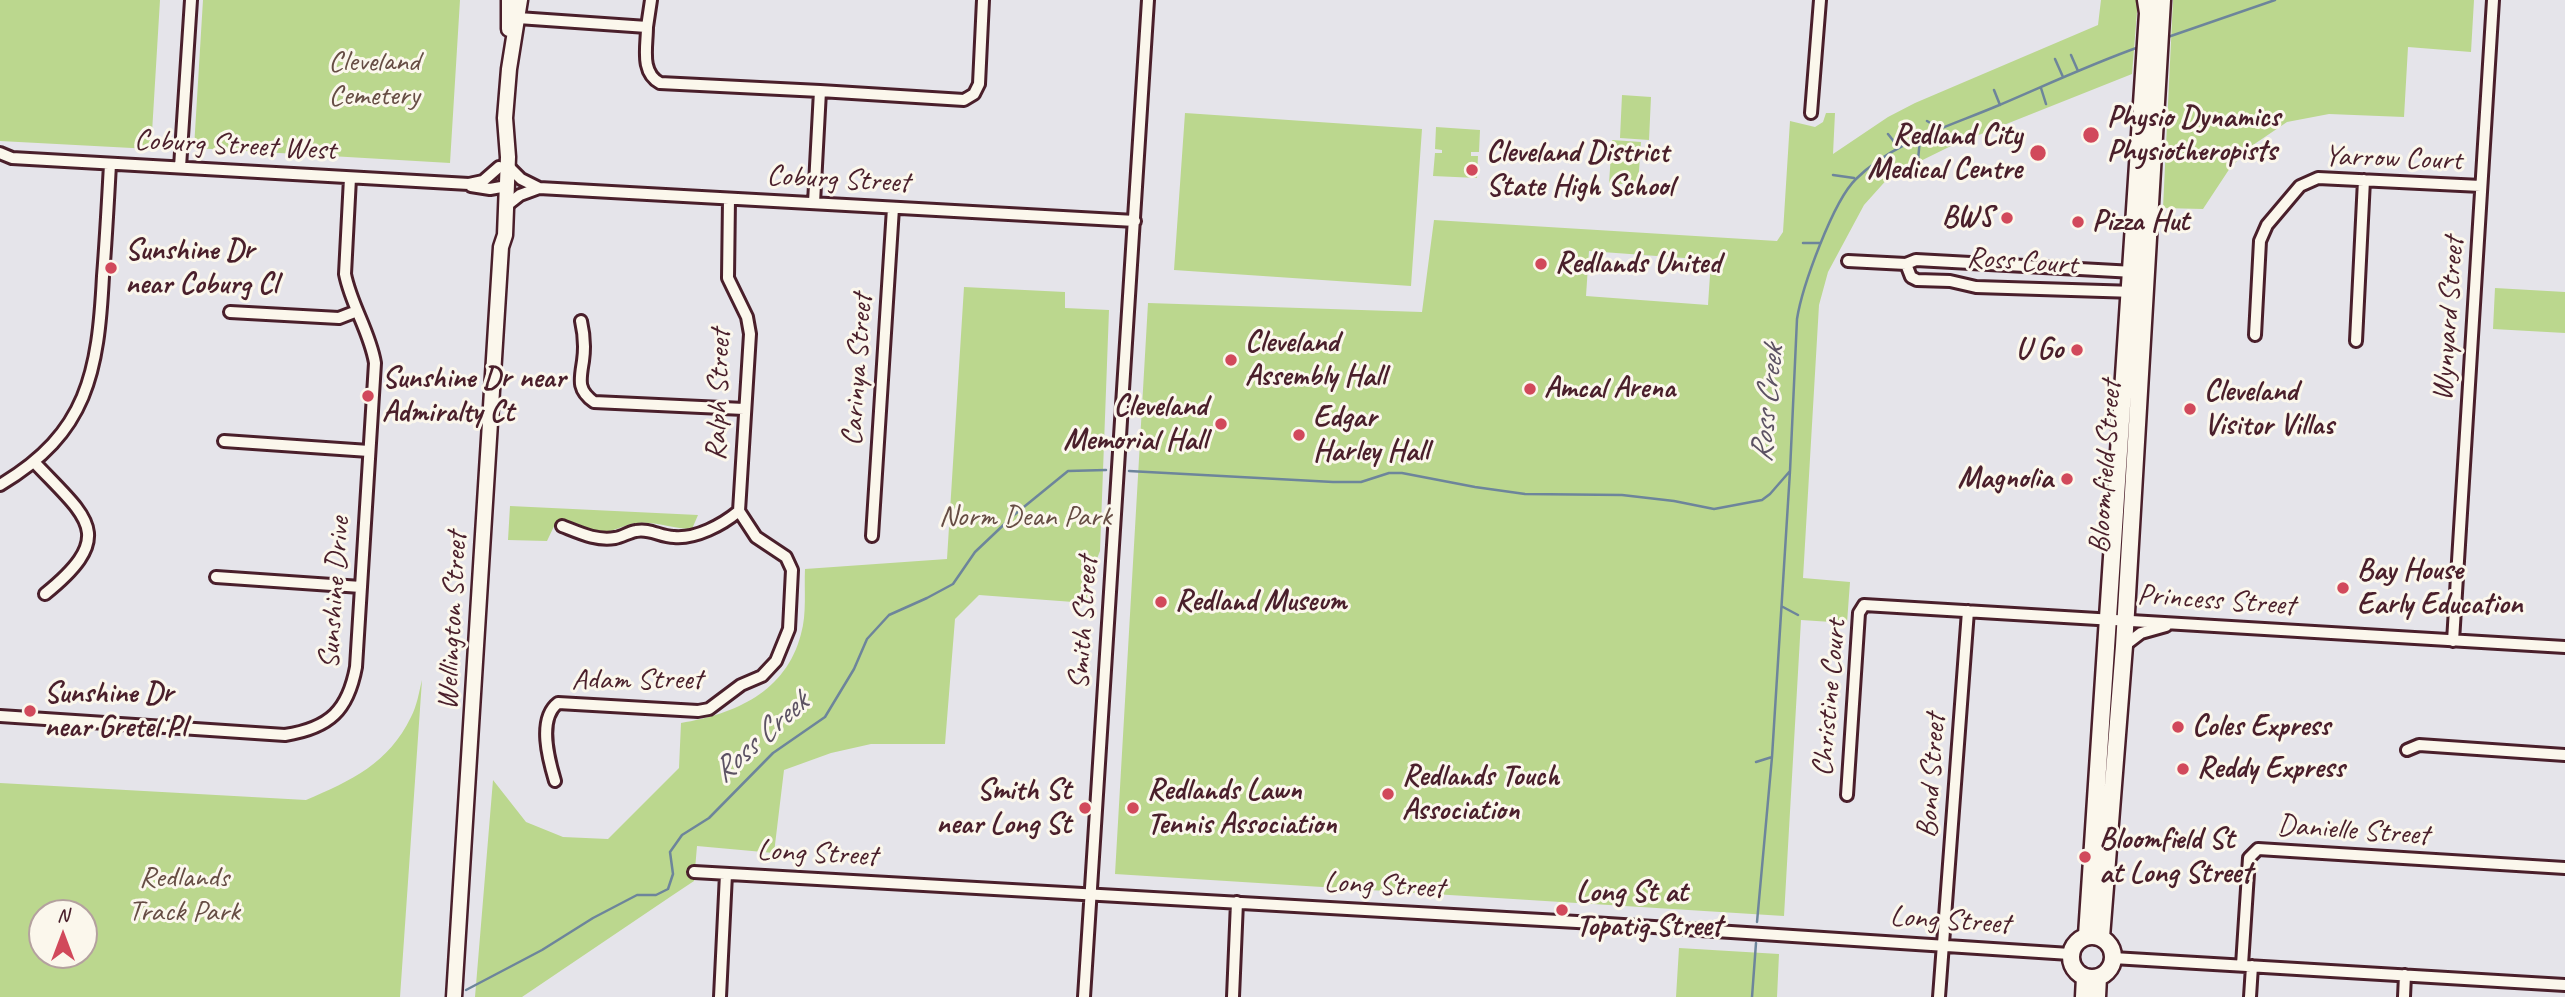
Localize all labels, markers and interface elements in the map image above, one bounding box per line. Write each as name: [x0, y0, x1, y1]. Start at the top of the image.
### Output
park label: Cleveland Cemetery: [328, 44, 420, 114]
place label: Physio Dynamics Physiotheropists: [2107, 100, 2280, 170]
place label: Redland City Medical Centre: [1867, 118, 2022, 188]
street label: Coburg Street West: [133, 123, 337, 169]
marker: Physio Dynamics Physiotheropists: [2081, 125, 2101, 145]
place label: Cleveland District State High School: [1486, 135, 1674, 206]
street label: Yarrow Court: [2324, 139, 2462, 179]
marker: Redland City Medical Centre: [2028, 143, 2048, 163]
street label: Coburg Street: [766, 158, 910, 202]
marker: Cleveland District State High School: [1464, 162, 1480, 178]
place label: BWS: [1942, 200, 1993, 236]
place label: Pizza Hut: [2092, 204, 2189, 240]
marker: BWS: [1999, 210, 2015, 226]
marker: Pizza Hut: [2070, 214, 2086, 230]
place label: Sunshine Dr near Coburg Cl: [125, 233, 278, 304]
street label: Wynyard Street: [2425, 236, 2473, 402]
street label: Ross Court: [1966, 240, 2078, 284]
place label: Redlands United: [1555, 246, 1720, 282]
marker: Redlands United: [1533, 256, 1549, 272]
marker: Sunshine Dr near Coburg Cl: [103, 260, 119, 276]
street label: Carinya Street: [835, 293, 881, 447]
place label: Cleveland Assembly Hall: [1245, 325, 1386, 396]
street label: Ralph Street: [699, 329, 739, 461]
place label: U Go: [2016, 332, 2063, 368]
marker: U Go: [2069, 342, 2085, 358]
water label: Ross Creek: [1743, 344, 1793, 464]
marker: Cleveland Assembly Hall: [1223, 352, 1239, 368]
place label: Sunshine Dr near Admiralty Ct: [382, 361, 565, 432]
place label: Amcal Arena: [1544, 371, 1675, 407]
place label: Cleveland Visitor Villas: [2204, 374, 2334, 444]
street label: Bloomfield Street: [2082, 379, 2130, 555]
marker: Amcal Arena: [1522, 381, 1538, 397]
marker: Sunshine Dr near Admiralty Ct: [360, 388, 376, 404]
place label: Cleveland Memorial Hall: [1063, 389, 1207, 460]
place label: Edgar Harley Hall: [1313, 400, 1429, 470]
marker: Cleveland Visitor Villas: [2182, 401, 2198, 417]
marker: Cleveland Memorial Hall: [1213, 416, 1229, 432]
marker: Edgar Harley Hall: [1291, 427, 1307, 443]
place label: Magnolia: [1958, 461, 2053, 497]
marker: Magnolia: [2059, 471, 2075, 487]
park label: Norm Dean Park: [939, 499, 1111, 535]
street label: Sunshine Drive: [312, 516, 358, 670]
street label: Wellington Street: [430, 531, 476, 711]
place label: Bay House Early Education: [2357, 553, 2522, 624]
street label: Smith Street: [1061, 555, 1107, 691]
street label: Princess Street: [2136, 578, 2296, 624]
marker: Bay House Early Education: [2335, 580, 2351, 596]
place label: Redland Museum: [1175, 584, 1346, 620]
marker: Redland Museum: [1153, 594, 1169, 610]
street label: Christine Court: [1805, 618, 1855, 778]
street label: Adam Street: [572, 662, 702, 698]
place label: Sunshine Dr near Gretel Pl: [44, 676, 186, 746]
water label: Ross Creek: [705, 685, 817, 791]
marker: Sunshine Dr near Gretel Pl: [22, 703, 38, 719]
place label: Coles Express: [2192, 709, 2330, 745]
street label: Bond Street: [1910, 713, 1954, 839]
marker: Coles Express: [2170, 719, 2186, 735]
place label: Reddy Express: [2197, 751, 2344, 787]
place label: Redlands Touch Association: [1402, 759, 1559, 830]
marker: Reddy Express: [2175, 761, 2191, 777]
place label: Smith St near Long St: [936, 773, 1071, 844]
place label: Redlands Lawn Tennis Association: [1147, 773, 1337, 844]
marker: Redlands Touch Association: [1380, 786, 1396, 802]
marker: Smith St near Long St: [1077, 800, 1093, 816]
marker: Redlands Lawn Tennis Association: [1125, 800, 1141, 816]
street label: Danielle Street: [2276, 808, 2430, 854]
place label: Bloomfield St at Long Street: [2099, 822, 2251, 892]
street label: Long Street: [756, 833, 878, 875]
marker: Bloomfield St at Long Street: [2077, 849, 2093, 865]
park label: Redlands Track Park: [128, 860, 240, 930]
street label: Long Street: [1323, 865, 1445, 907]
place label: Long St at Topatig Street: [1576, 875, 1722, 945]
north arrow: [28, 899, 98, 969]
street label: Long Street: [1889, 899, 2011, 943]
marker: Long St at Topatig Street: [1554, 902, 1570, 918]
text: N: [57, 903, 69, 927]

